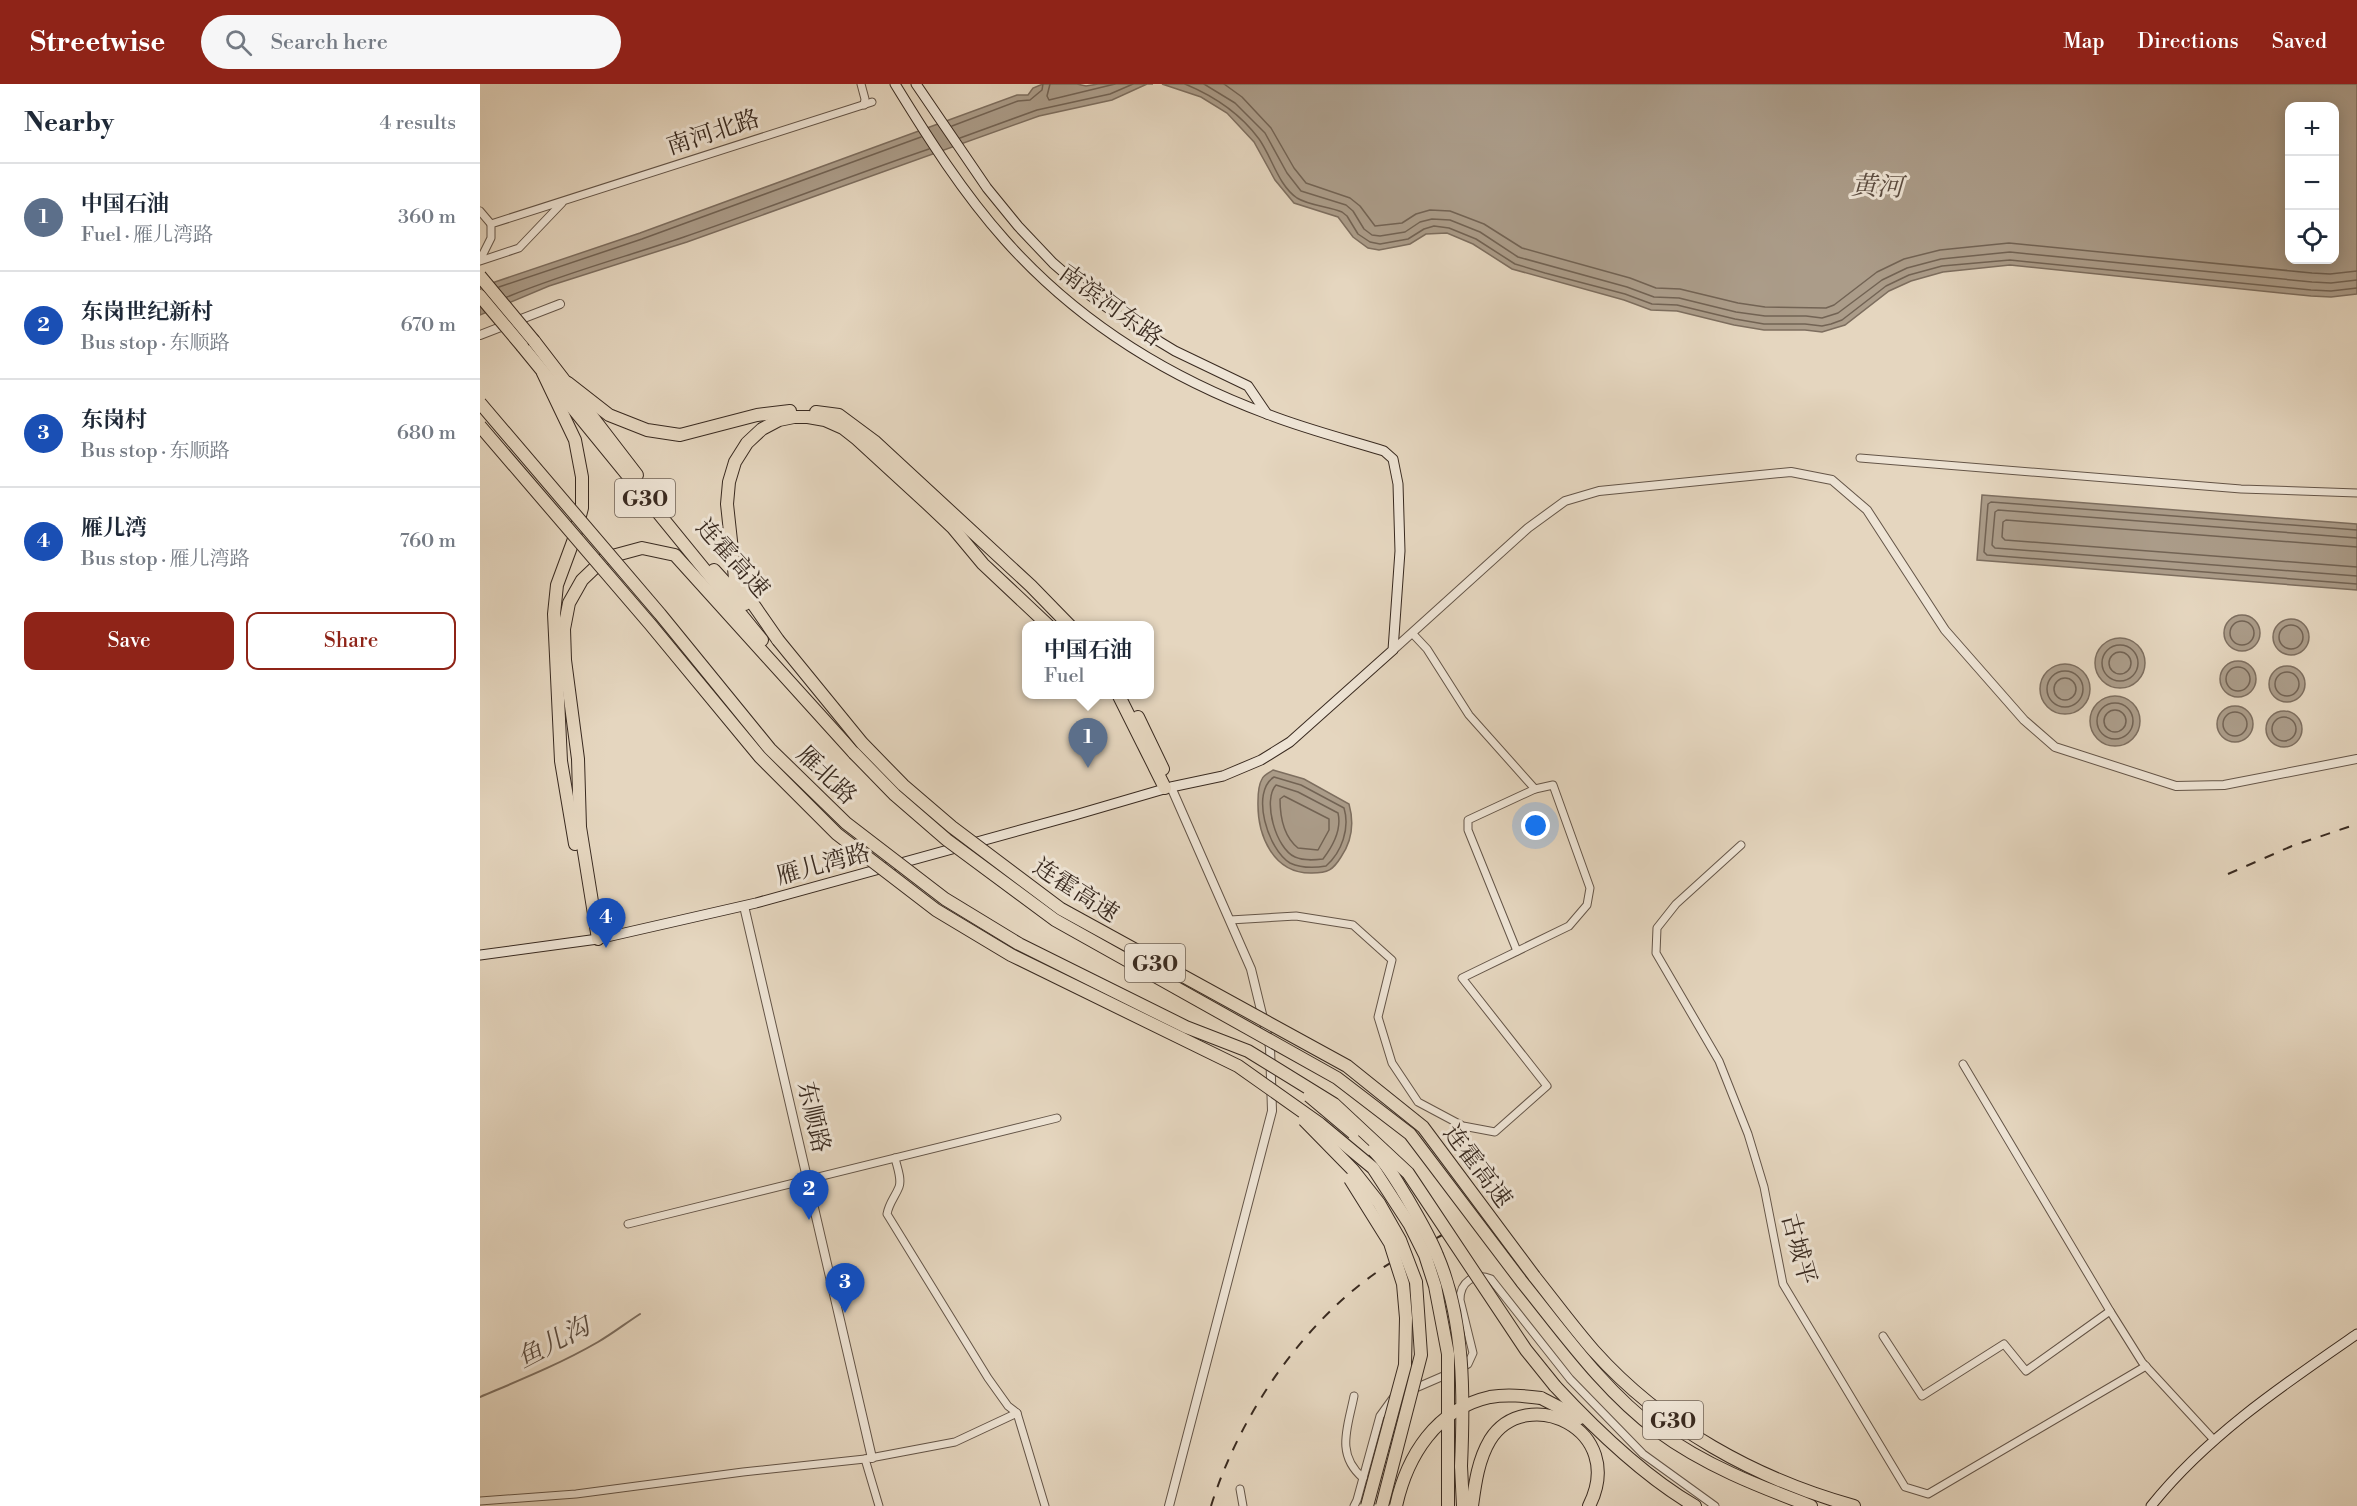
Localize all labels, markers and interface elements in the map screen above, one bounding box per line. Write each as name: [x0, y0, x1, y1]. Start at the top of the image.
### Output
search box: [201, 15, 621, 69]
text: Streetwise: [30, 25, 165, 60]
icon: search: [222, 26, 255, 59]
text: Search here: [270, 29, 388, 56]
text: Map: [2063, 29, 2105, 55]
text: Directions: [2138, 29, 2239, 55]
text: Saved: [2272, 29, 2327, 55]
map controls: [2285, 102, 2339, 264]
button: +: [2285, 102, 2339, 156]
street label: 南河北路: [663, 104, 764, 162]
text: Nearby: [24, 107, 114, 139]
text: 4 results: [379, 111, 456, 136]
button: −: [2285, 156, 2339, 210]
water label: 黄河: [1850, 170, 1907, 204]
text: 中国石油: [81, 191, 169, 218]
text: 1: [39, 205, 48, 230]
text: 360 m: [398, 205, 456, 230]
button: locate: [2285, 210, 2339, 264]
text: Fuel · 雁儿湾路: [81, 223, 213, 248]
street label: 南滨河东路: [1053, 258, 1168, 353]
text: 东岗世纪新村: [81, 299, 213, 326]
text: 2: [37, 313, 50, 338]
text: 670 m: [400, 313, 456, 338]
text: Bus stop · 东顺路: [81, 331, 229, 356]
text: 东岗村: [81, 407, 147, 434]
text: 3: [37, 421, 50, 446]
text: 680 m: [397, 421, 456, 446]
text: Bus stop · 东顺路: [81, 439, 229, 464]
road number: G30: [615, 479, 675, 517]
street label: 连霍高速: [689, 513, 776, 604]
text: 雁儿湾: [81, 515, 147, 542]
text: 4: [37, 529, 50, 554]
text: 760 m: [400, 529, 456, 554]
text: Bus stop · 雁儿湾路: [81, 547, 249, 572]
button: Save: [24, 612, 234, 670]
button: Share: [246, 612, 456, 670]
popup: [1022, 621, 1154, 699]
text: 中国石油: [1044, 637, 1132, 664]
text: Fuel: [1044, 664, 1084, 689]
pin: 1: [1068, 718, 1108, 768]
street label: 雁北路: [790, 740, 863, 812]
your location: [1521, 811, 1550, 840]
street label: 雁儿湾路: [773, 838, 874, 892]
street label: 连霍高速: [1027, 852, 1124, 930]
pin: 4: [586, 898, 626, 948]
road number: G30: [1125, 944, 1185, 982]
street label: 东顺路: [790, 1079, 836, 1156]
street label: 连霍高速: [1436, 1119, 1518, 1214]
pin: 2: [790, 1170, 828, 1220]
street label: 古城平: [1774, 1211, 1822, 1288]
pin: 3: [826, 1264, 865, 1313]
water label: 鱼儿沟: [512, 1309, 599, 1375]
road number: G30: [1643, 1401, 1703, 1439]

